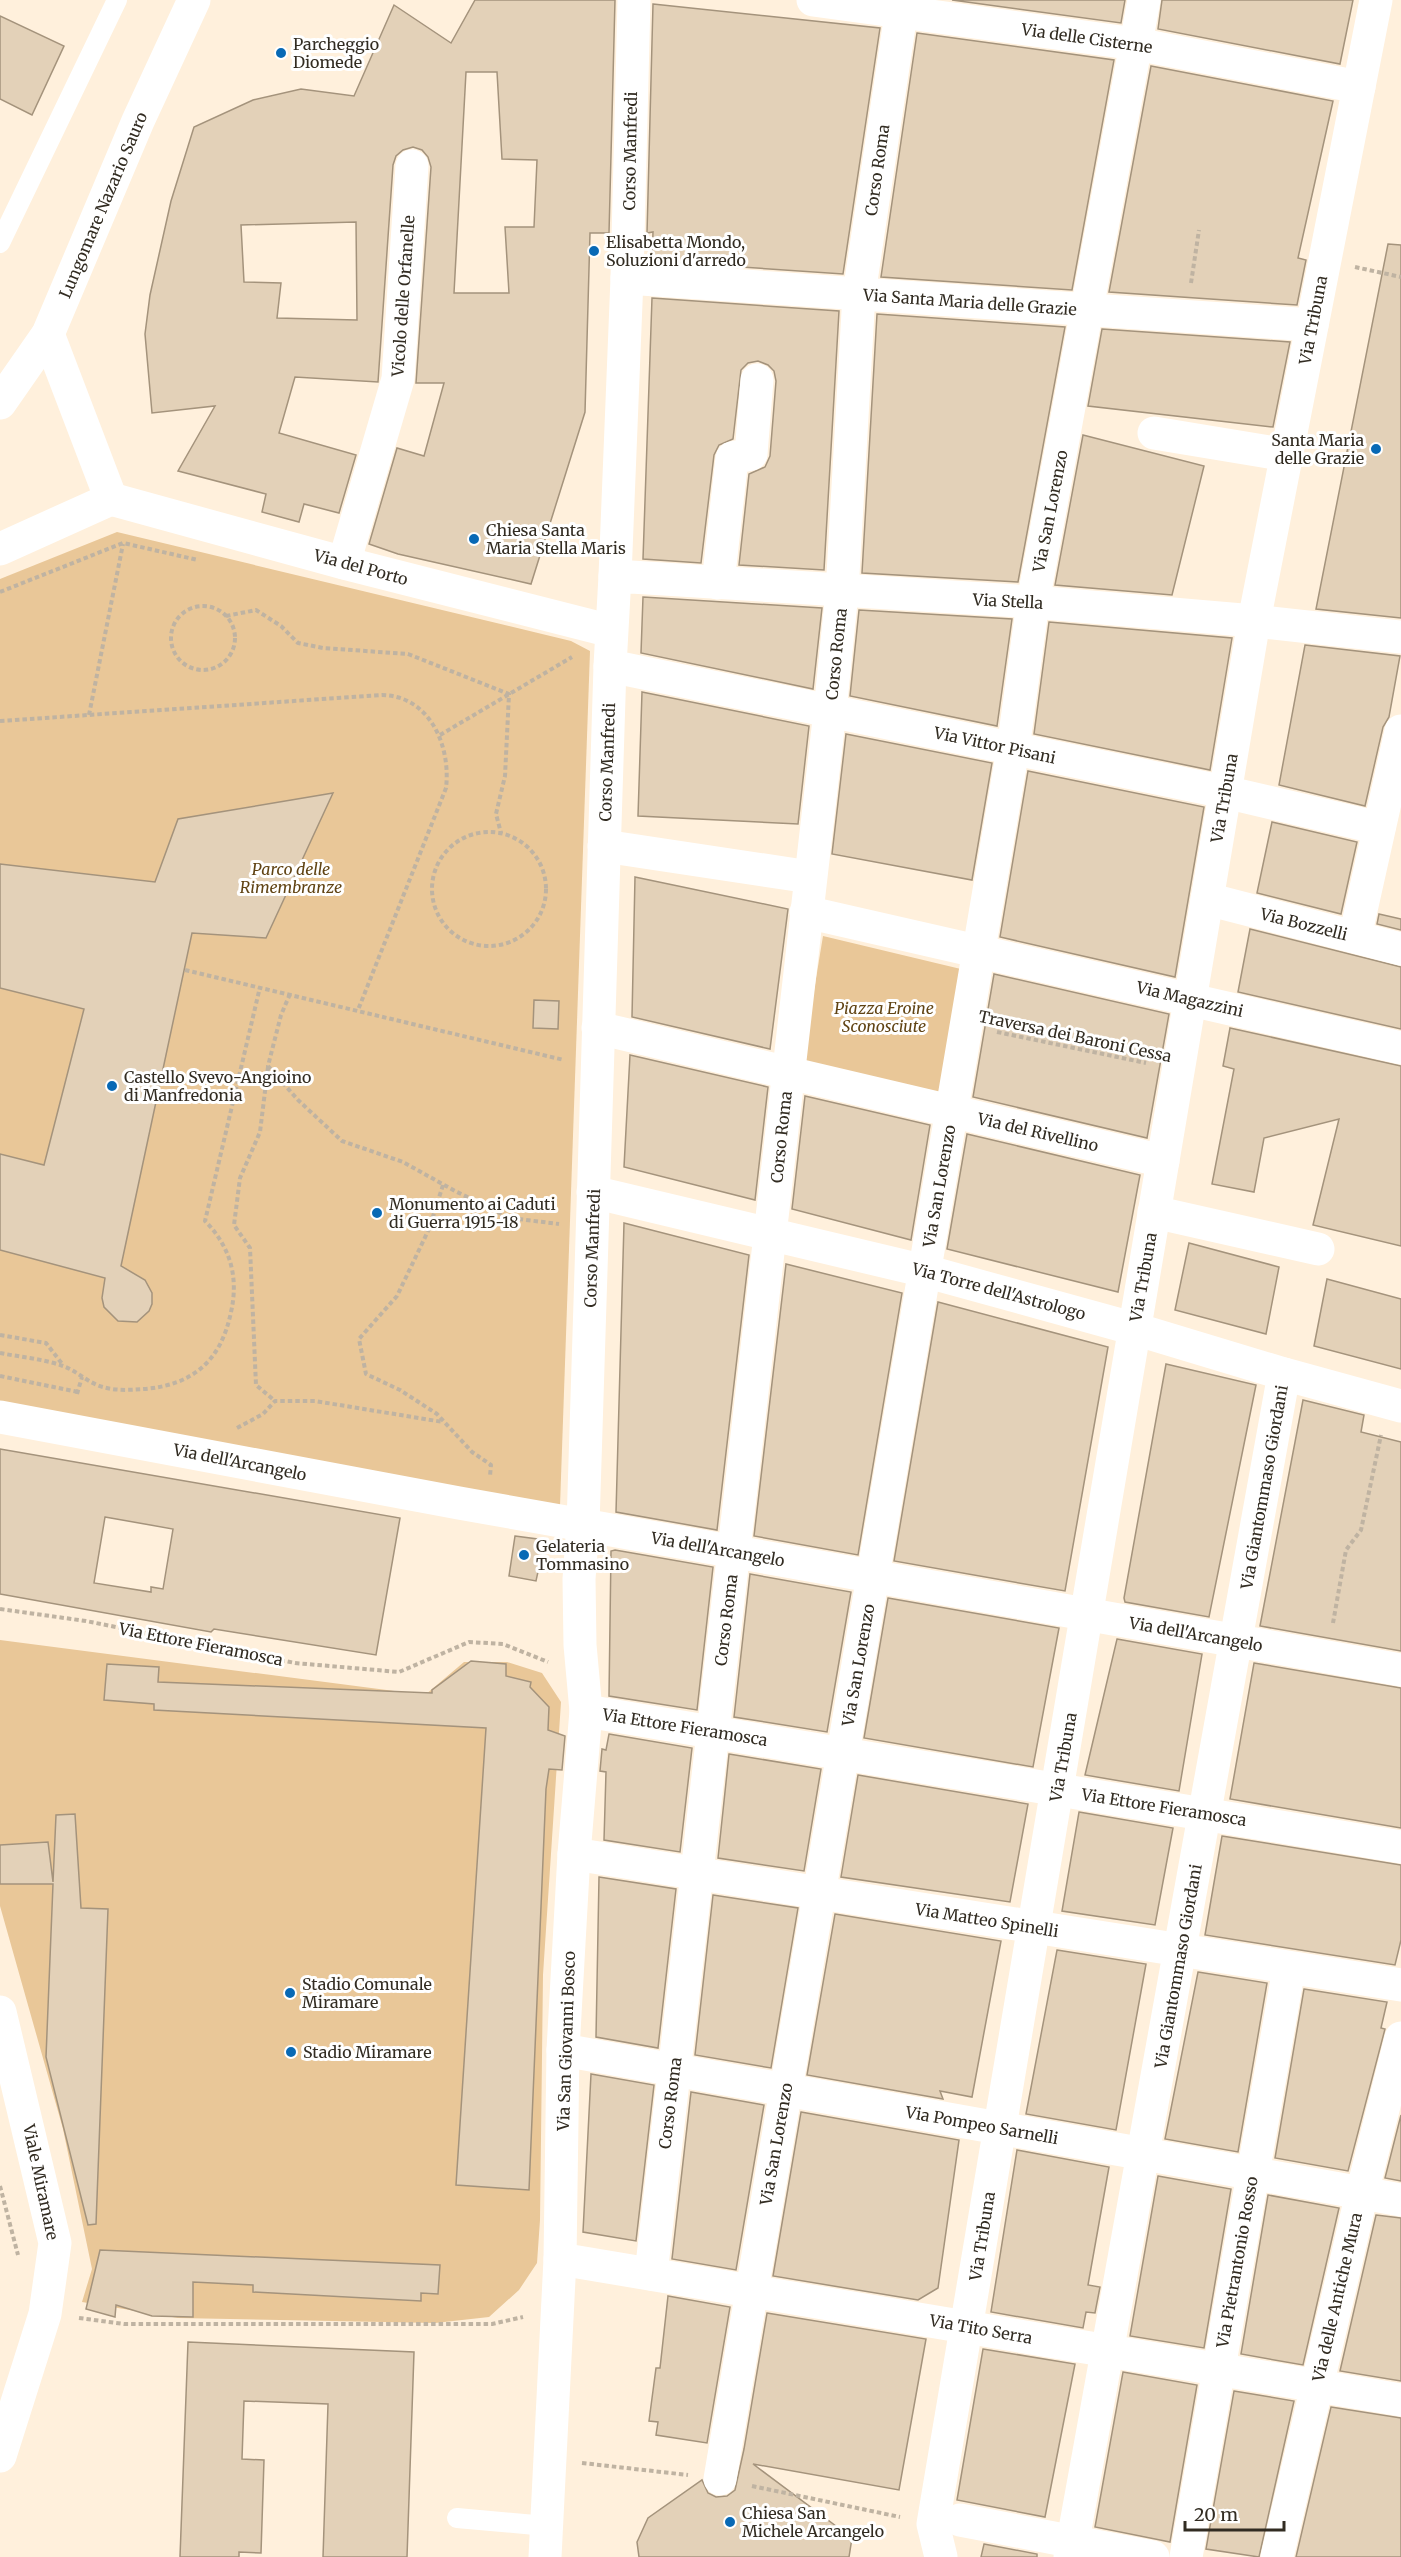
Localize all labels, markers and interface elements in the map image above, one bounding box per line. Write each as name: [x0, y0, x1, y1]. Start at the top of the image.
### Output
street label: Via delle Cisterne: [1019, 19, 1154, 57]
place label: Parcheggio Diomede: [293, 34, 379, 72]
marker: Parcheggio Diomede: [274, 46, 288, 60]
street label: Corso Manfredi: [619, 91, 641, 211]
street label: Lungomare Nazario Sauro: [55, 109, 151, 301]
street label: Corso Roma: [861, 123, 893, 217]
street label: Vicolo delle Orfanelle: [387, 215, 419, 378]
place label: Elisabetta Mondo, Soluzioni d'arredo: [606, 232, 746, 270]
marker: Elisabetta Mondo, Soluzioni d'arredo: [587, 244, 601, 258]
street label: Via Tribuna: [1294, 273, 1331, 367]
street label: Via Santa Maria delle Grazie: [862, 284, 1077, 319]
place label: Santa Maria delle Grazie: [1271, 430, 1364, 468]
marker: Santa Maria delle Grazie: [1369, 442, 1383, 456]
street label: Via San Lorenzo: [1028, 448, 1072, 575]
place label: Chiesa Santa Maria Stella Maris: [486, 520, 626, 558]
marker: Chiesa Santa Maria Stella Maris: [467, 532, 481, 546]
street label: Via del Porto: [311, 545, 410, 589]
street label: Via Stella: [971, 589, 1044, 613]
street label: Corso Roma: [821, 607, 851, 701]
street label: Corso Manfredi: [595, 702, 619, 822]
street label: Via Vittor Pisani: [931, 722, 1058, 768]
street label: Via Tribuna: [1206, 751, 1242, 845]
park label: Parco delle Rimembranze: [240, 859, 342, 897]
street label: Via Bozzelli: [1257, 903, 1350, 944]
street label: Via Magazzini: [1134, 977, 1245, 1021]
park label: Piazza Eroine Sconosciute: [834, 998, 934, 1036]
street label: Traversa dei Baroni Cessa: [977, 1006, 1174, 1066]
place label: Castello Svevo-Angioino di Manfredonia: [124, 1067, 311, 1105]
marker: Castello Svevo-Angioino di Manfredonia: [105, 1079, 119, 1093]
street label: Corso Roma: [766, 1090, 796, 1184]
street label: Via del Rivellino: [975, 1108, 1100, 1156]
street label: Via San Lorenzo: [918, 1123, 960, 1250]
street label: Corso Manfredi: [580, 1188, 604, 1308]
place label: Monumento ai Caduti di Guerra 1915-18: [389, 1194, 556, 1232]
marker: Monumento ai Caduti di Guerra 1915-18: [370, 1206, 384, 1220]
street label: Via Tribuna: [1125, 1230, 1161, 1324]
street label: Via Torre dell'Astrologo: [909, 1258, 1088, 1324]
street label: Via Giantommaso Giordani: [1236, 1383, 1292, 1592]
street label: Via dell'Arcangelo: [171, 1439, 308, 1485]
street label: Via dell'Arcangelo: [649, 1527, 786, 1571]
place label: Gelateria Tommasino: [536, 1536, 629, 1574]
marker: Gelateria Tommasino: [517, 1548, 531, 1562]
street label: Corso Roma: [710, 1573, 742, 1667]
street label: Via San Lorenzo: [837, 1602, 879, 1729]
street label: Via dell'Arcangelo: [1127, 1612, 1264, 1656]
street label: Via Ettore Fieramosca: [116, 1618, 285, 1670]
street label: Via Ettore Fieramosca: [600, 1704, 769, 1750]
street label: Via Tribuna: [1045, 1710, 1081, 1804]
street label: Via Ettore Fieramosca: [1079, 1784, 1248, 1830]
street label: Via Giantommaso Giordani: [1150, 1862, 1206, 2071]
street label: Via Matteo Spinelli: [913, 1899, 1060, 1941]
street label: Via San Giovanni Bosco: [553, 1951, 579, 2132]
place label: Stadio Comunale Miramare: [302, 1974, 432, 2012]
marker: Stadio Comunale Miramare: [283, 1986, 297, 2000]
place label: Stadio Miramare: [303, 2042, 432, 2062]
marker: Stadio Miramare: [284, 2045, 298, 2059]
street label: Corso Roma: [654, 2056, 686, 2150]
street label: Via San Lorenzo: [755, 2081, 797, 2208]
street label: Via Pompeo Sarnelli: [903, 2102, 1060, 2148]
street label: Viale Miramare: [19, 2121, 63, 2242]
street label: Via Pietrantonio Rosso: [1212, 2175, 1262, 2350]
street label: Via Tribuna: [965, 2190, 999, 2283]
street label: Via delle Antiche Mura: [1308, 2210, 1366, 2384]
street label: Via Tito Serra: [927, 2310, 1034, 2348]
scale bar: [1185, 2494, 1284, 2532]
place label: Chiesa San Michele Arcangelo: [742, 2503, 884, 2541]
text: 20 m: [1194, 2503, 1238, 2526]
marker: Chiesa San Michele Arcangelo: [723, 2515, 737, 2529]

